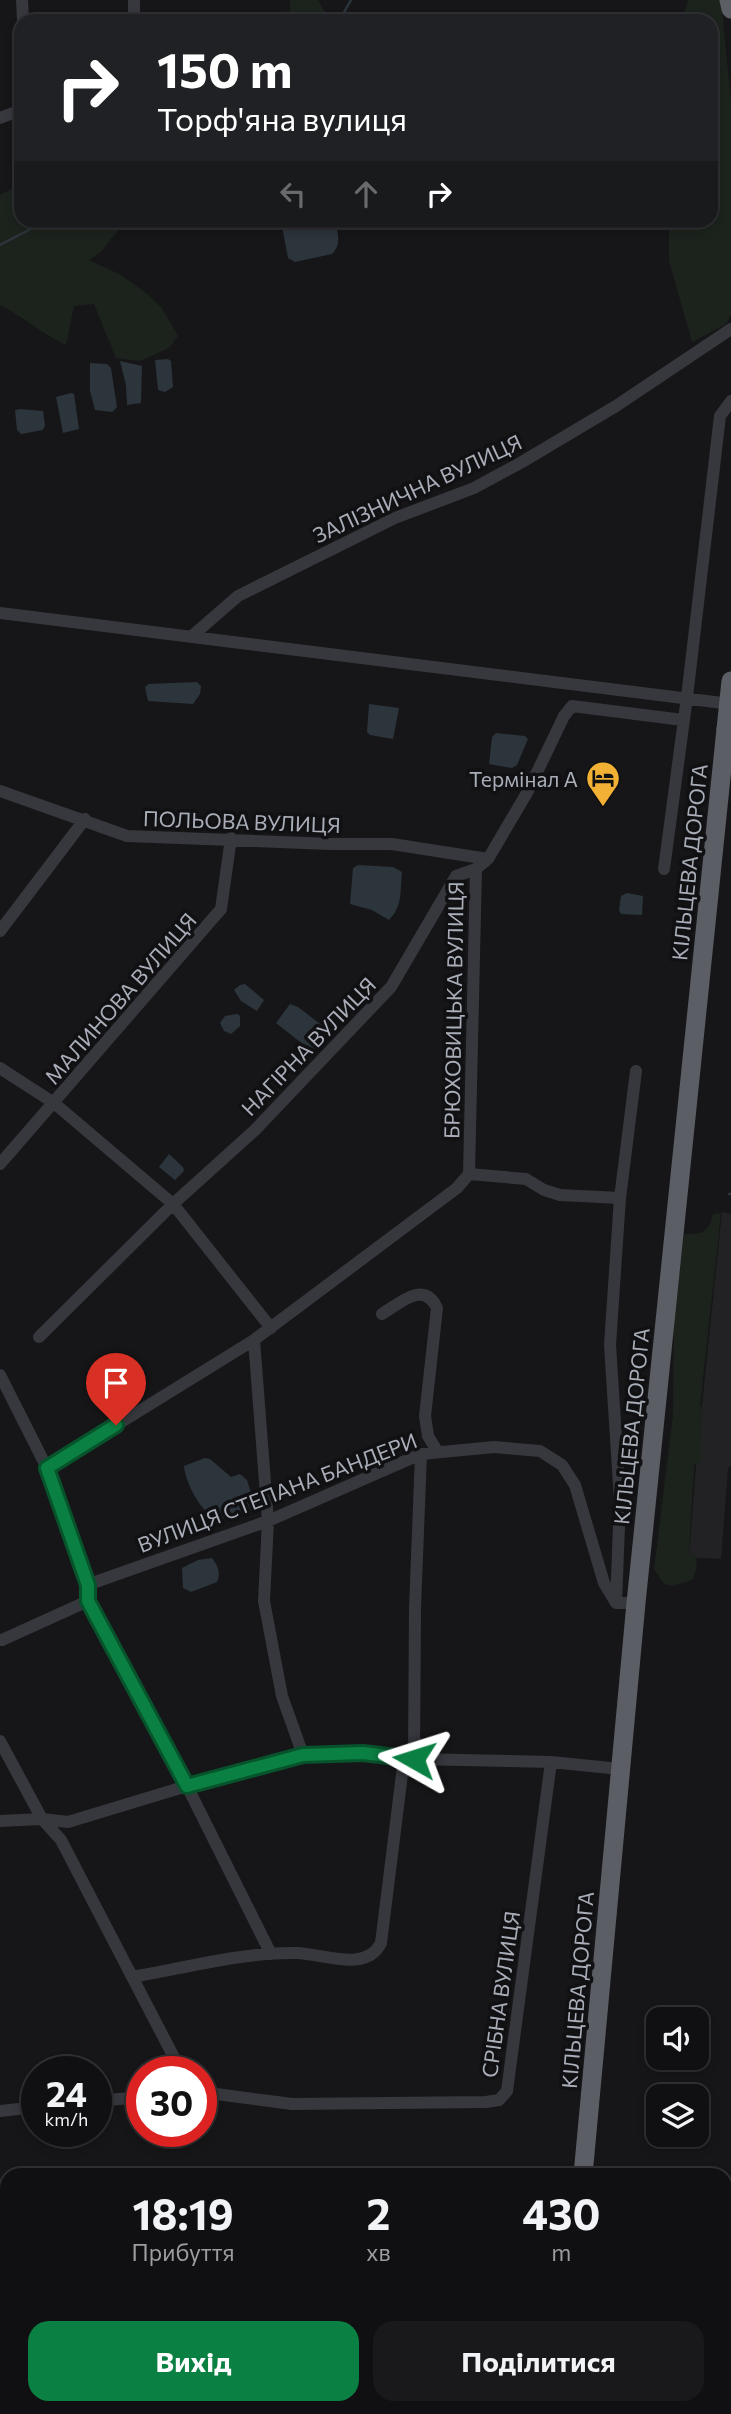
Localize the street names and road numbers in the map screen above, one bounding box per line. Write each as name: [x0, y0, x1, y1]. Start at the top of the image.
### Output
street label: ЗАЛІЗНИЧНА ВУЛИЦЯ: [309, 429, 525, 547]
street label: КІЛЬЦЕВА ДОРОГА: [666, 762, 712, 962]
street label: ПОЛЬОВА ВУЛИЦЯ: [143, 805, 341, 837]
street label: БРЮХОВИЦЬКА ВУЛИЦЯ: [438, 881, 468, 1139]
street label: МАЛИНОВА ВУЛИЦЯ: [39, 907, 201, 1089]
street label: НАГІРНА ВУЛИЦЯ: [236, 972, 380, 1120]
street label: КІЛЬЦЕВА ДОРОГА: [608, 1326, 654, 1526]
street label: ВУЛИЦЯ СТЕПАНА БАНДЕРИ: [134, 1427, 420, 1557]
street label: КІЛЬЦЕВА ДОРОГА: [556, 1890, 598, 2090]
street label: СРІБНА ВУЛИЦЯ: [476, 1909, 524, 2079]

